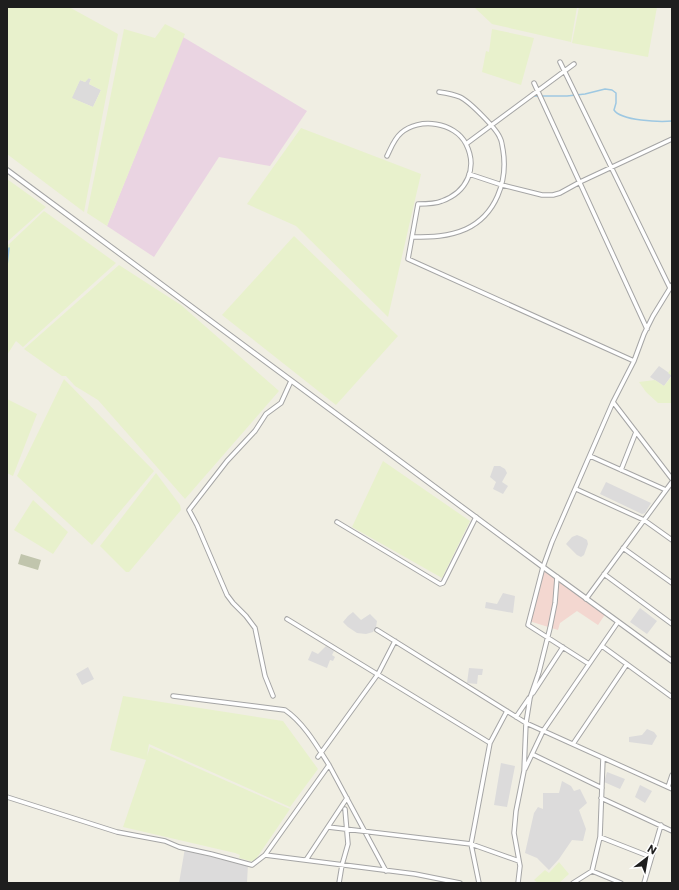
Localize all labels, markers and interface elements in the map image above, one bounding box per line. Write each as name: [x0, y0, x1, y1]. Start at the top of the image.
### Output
north arrow: [627, 838, 667, 878]
text: N: [646, 841, 659, 857]

